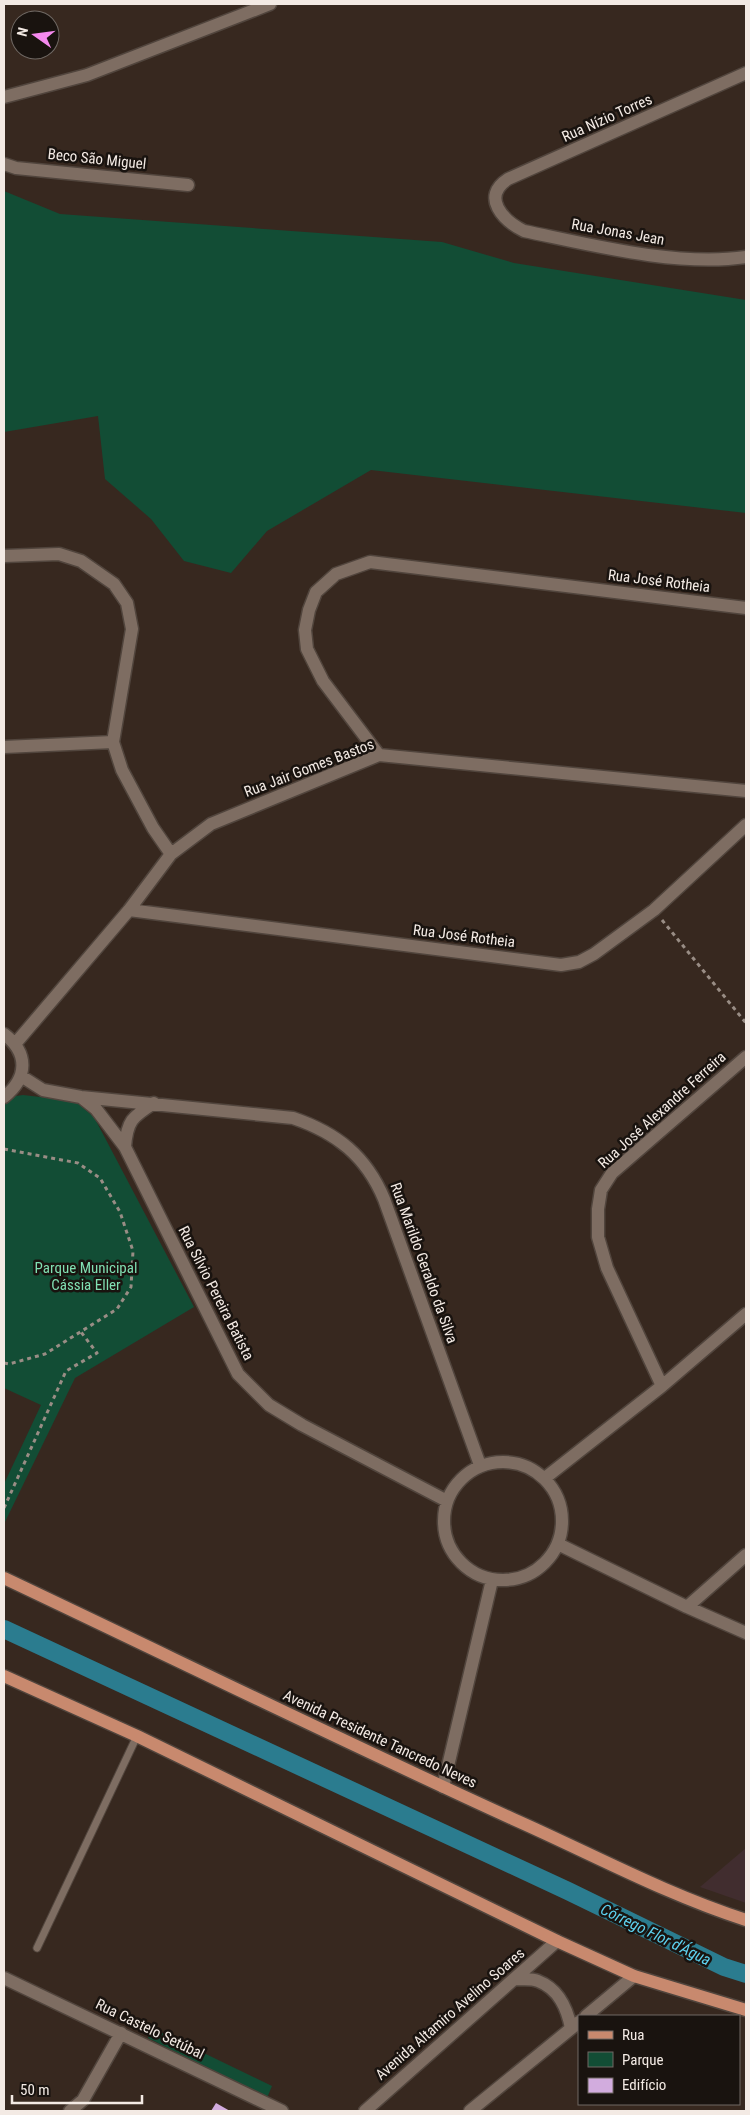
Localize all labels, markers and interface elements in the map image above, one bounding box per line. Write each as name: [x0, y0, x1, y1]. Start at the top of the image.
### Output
north arrow: [10, 10, 60, 60]
text: N: [14, 26, 31, 38]
street label: Rua Nízio Torres: [559, 90, 655, 146]
street label: Beco São Miguel: [47, 145, 147, 173]
street label: Rua Jonas Jean: [570, 215, 666, 249]
street label: Rua José Rotheia: [607, 566, 711, 596]
street label: Rua Jair Gomes Bastos: [242, 735, 377, 801]
street label: Rua José Rotheia: [412, 921, 516, 951]
street label: Rua José Alexandre Ferreira: [594, 1048, 730, 1172]
street label: Rua Marildo Geraldo da Silva: [387, 1180, 461, 1346]
street label: Rua Sílvio Pereira Batista: [174, 1223, 258, 1363]
park label: Parque Municipal Cássia Eller: [35, 1259, 137, 1294]
street label: Avenida Presidente Tancredo Neves: [280, 1686, 480, 1792]
water label: Córrego Flor d'Água: [597, 1900, 714, 1969]
street label: Avenida Altamiro Avelino Soares: [372, 1944, 528, 2084]
street label: Rua Castelo Setúbal: [93, 1995, 207, 2063]
legend: [578, 2015, 740, 2105]
text: Rua: [622, 2026, 644, 2044]
text: Parque: [622, 2051, 664, 2069]
scale bar: [12, 2072, 142, 2104]
text: Edifício: [622, 2076, 666, 2094]
text: 50 m: [20, 2081, 50, 2099]

